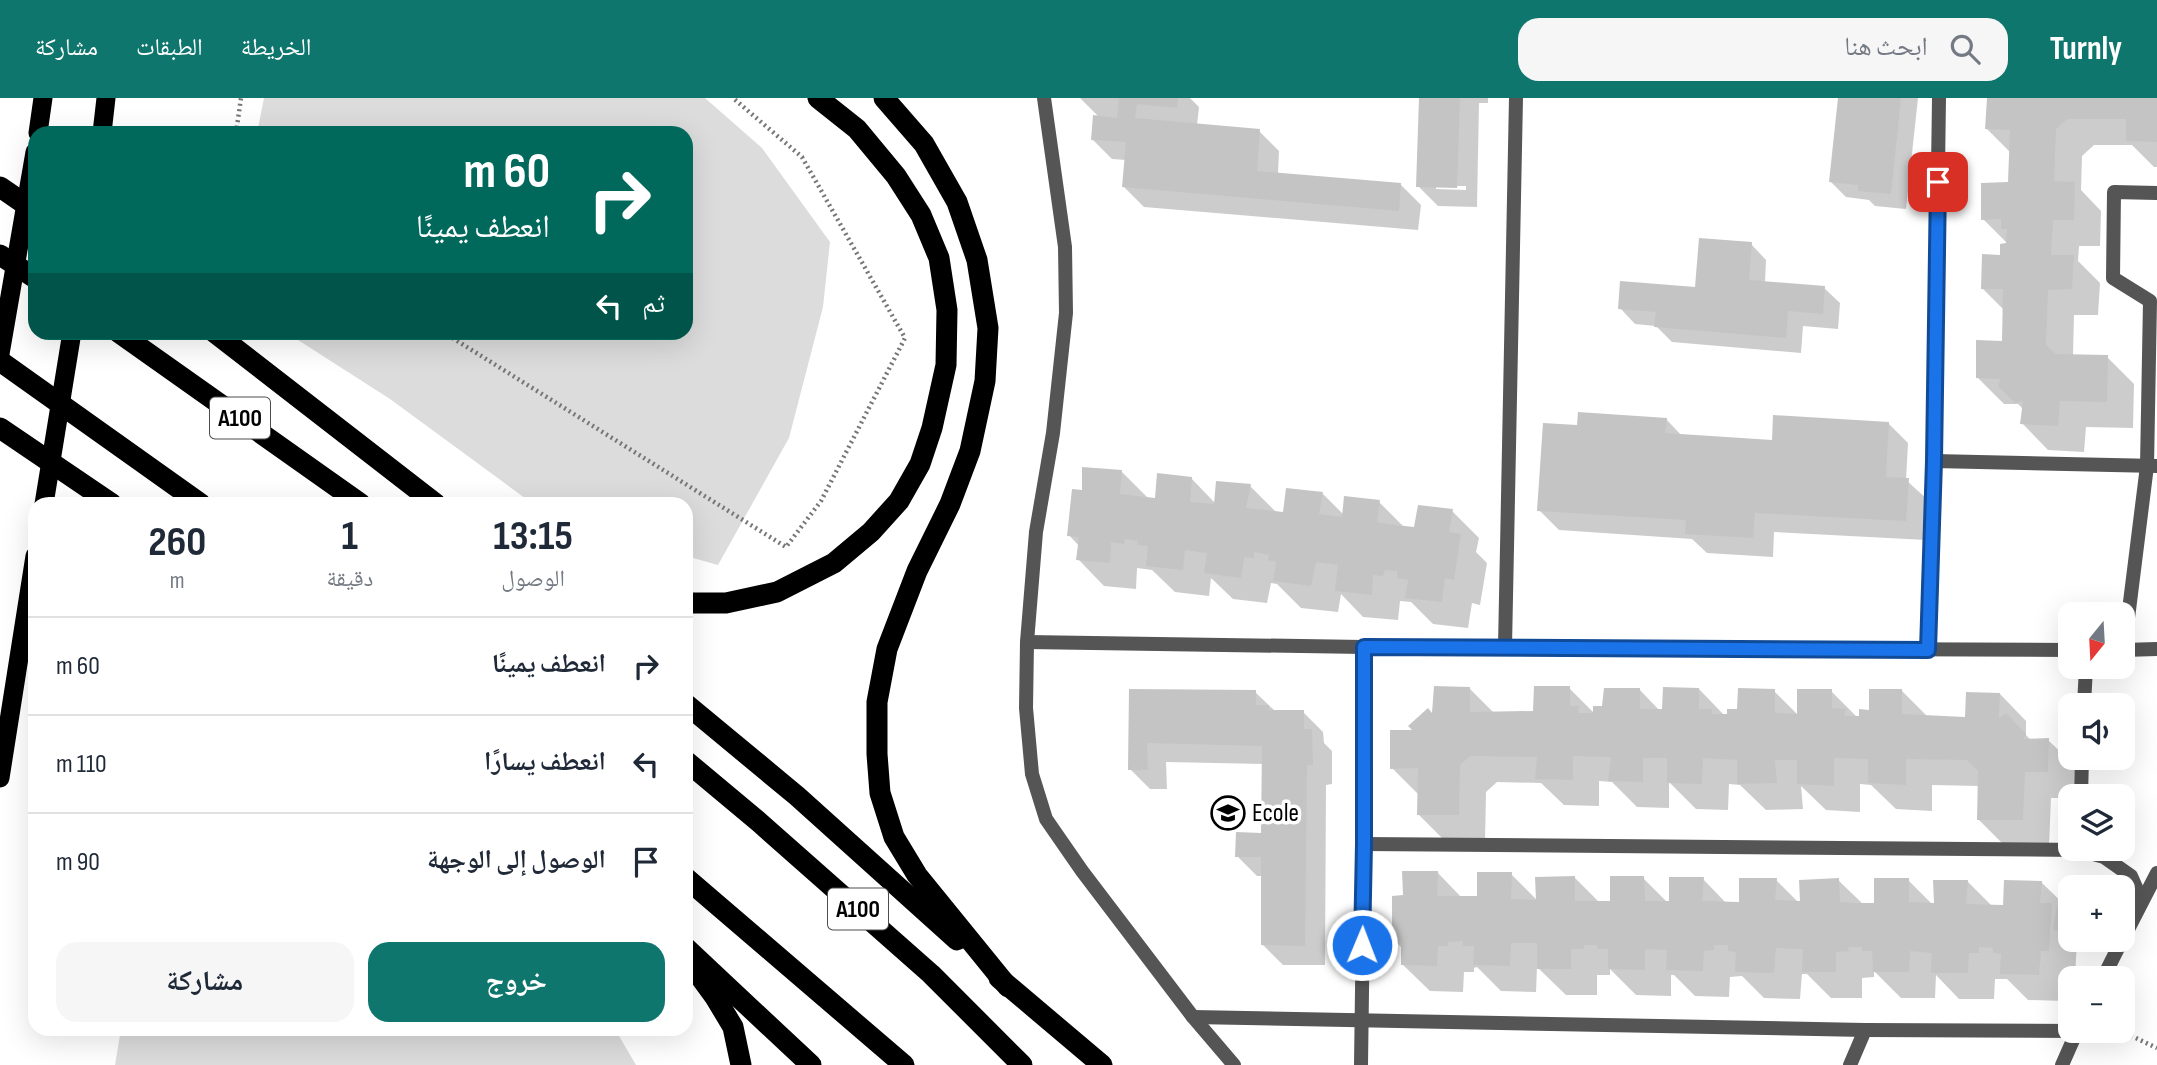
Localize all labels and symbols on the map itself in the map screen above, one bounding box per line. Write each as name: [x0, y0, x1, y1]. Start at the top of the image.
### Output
pin: [1908, 152, 1968, 212]
road number: A100: [210, 398, 270, 438]
north arrow: [2058, 602, 2135, 679]
school or university icon: Ecole: [1209, 794, 1247, 832]
place label: Ecole: [1252, 798, 1299, 829]
road number: A100: [828, 888, 888, 930]
position arrow: [1325, 908, 1399, 982]

